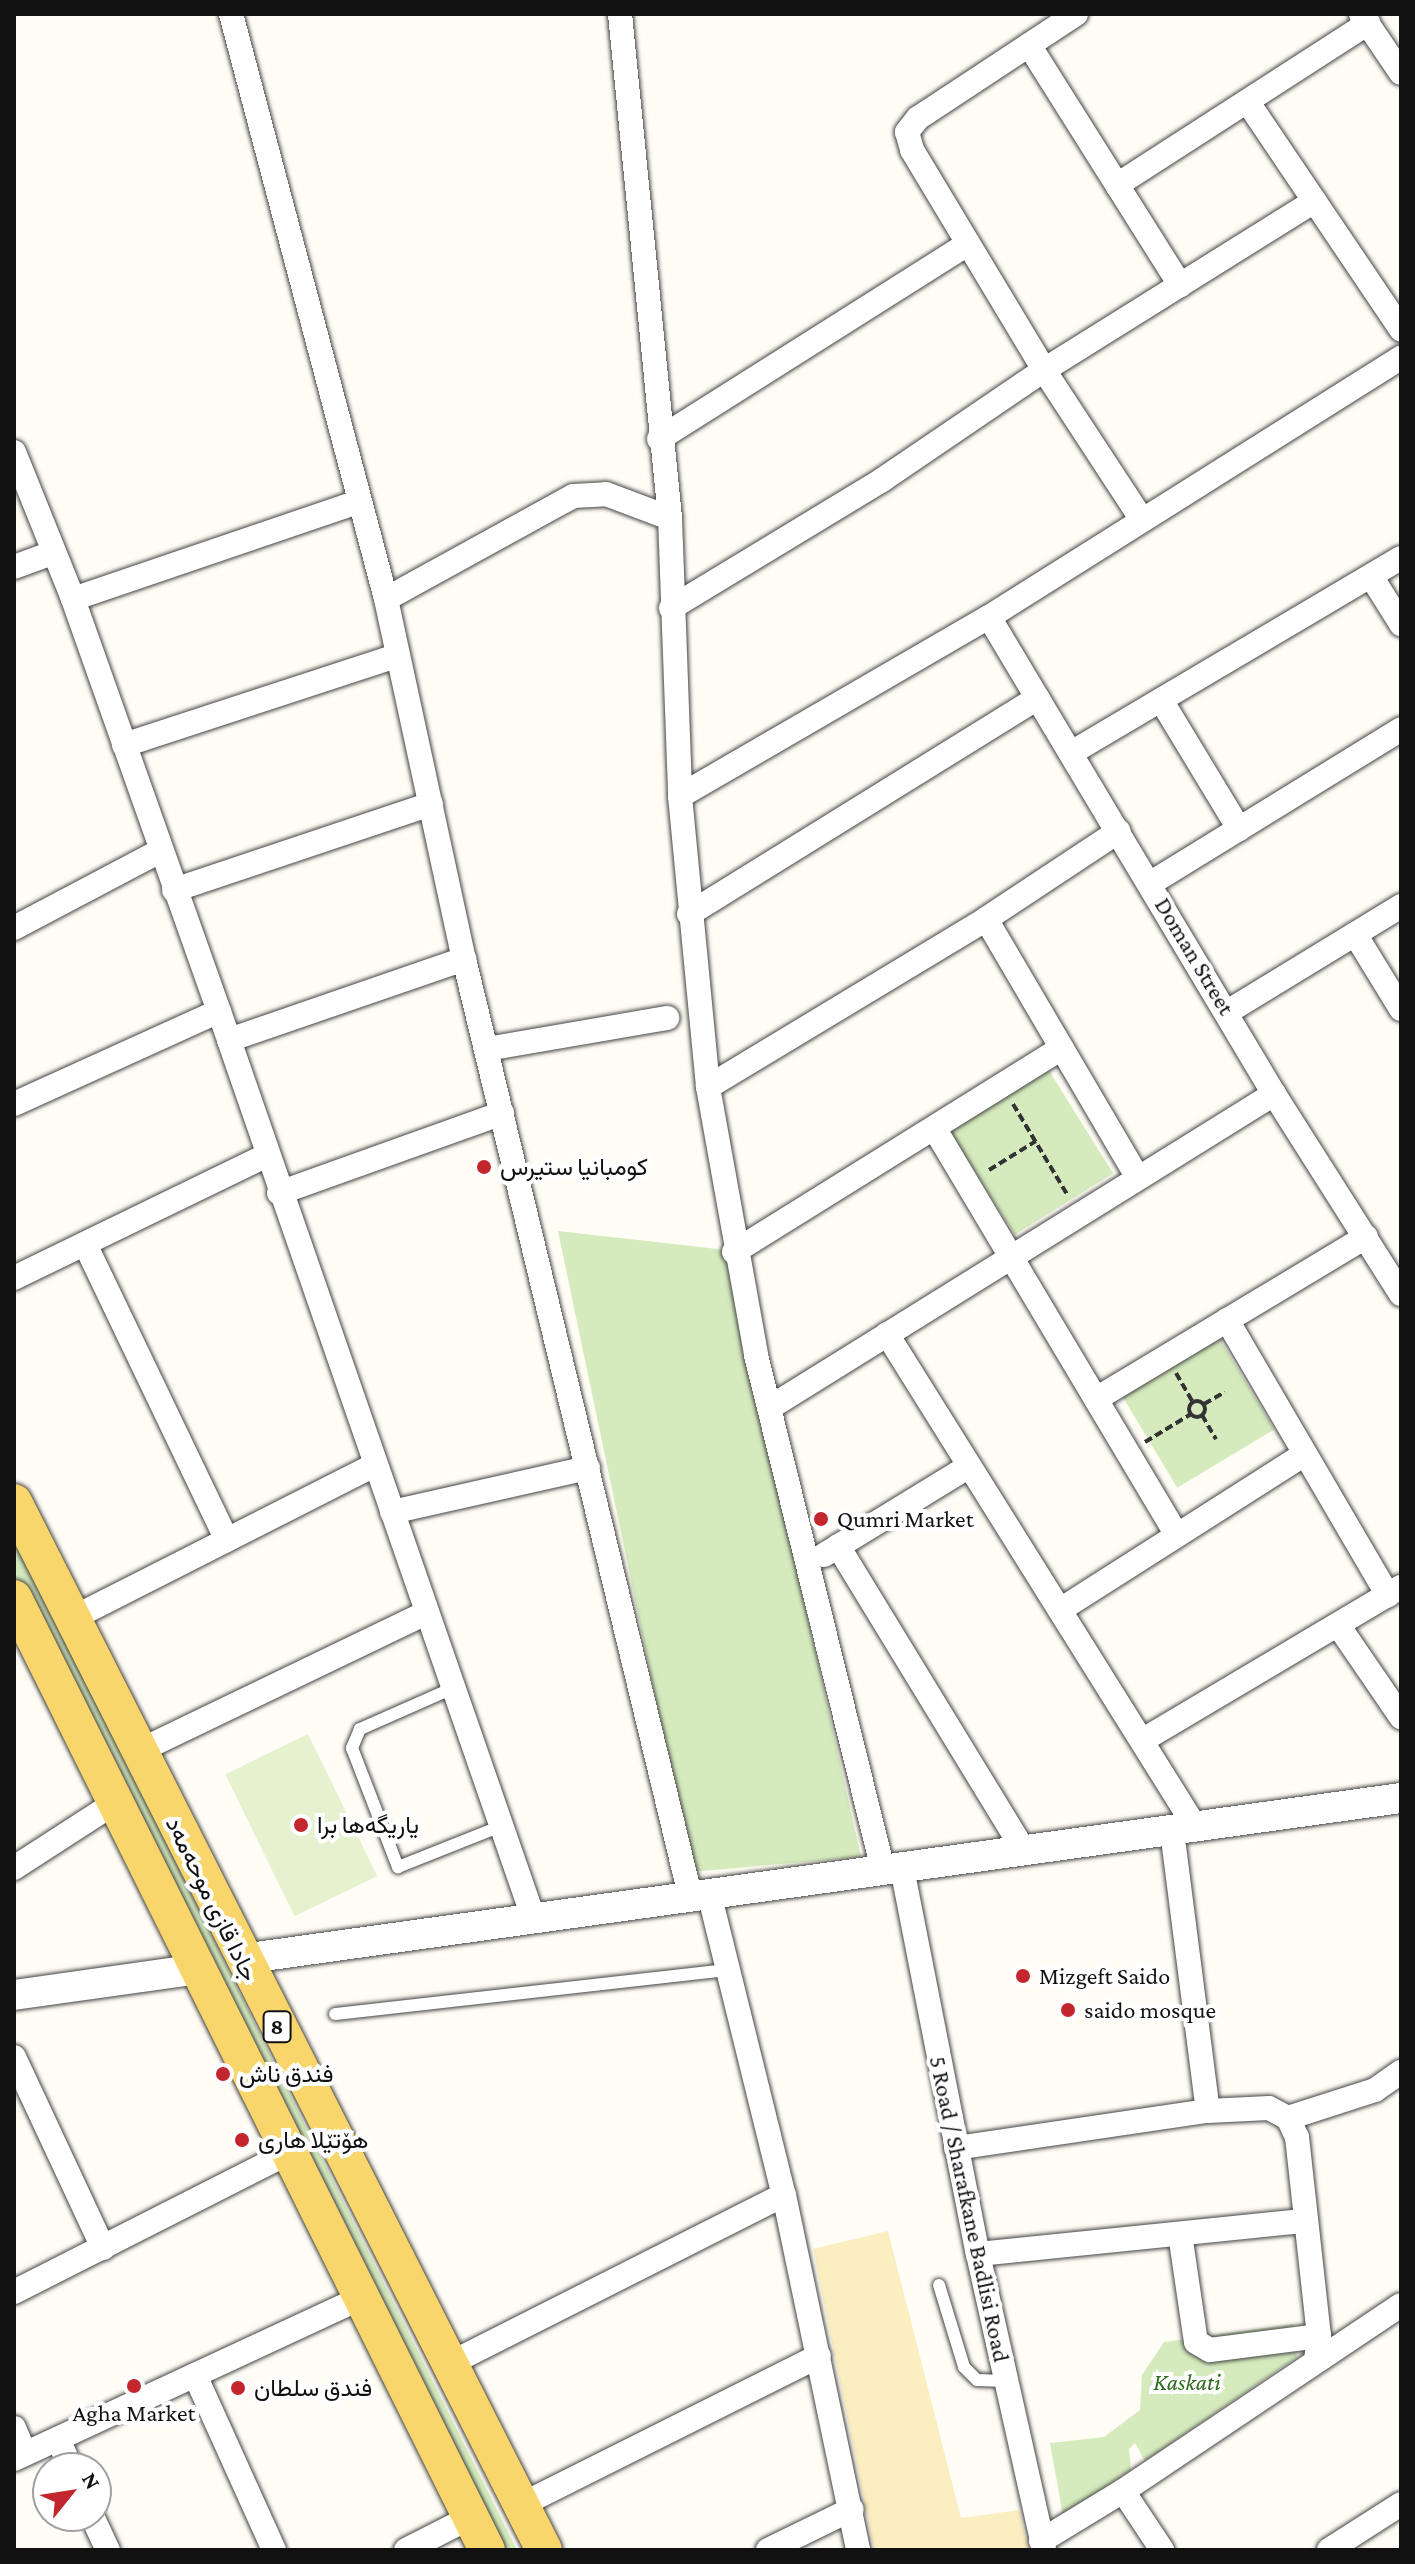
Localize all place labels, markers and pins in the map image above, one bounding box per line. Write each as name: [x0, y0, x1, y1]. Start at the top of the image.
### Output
place label: كومبانيا ستيرس: [500, 1153, 648, 1181]
marker: كومبانيا ستيرس: [475, 1158, 493, 1176]
place label: Qumri Market: [837, 1505, 974, 1533]
marker: Qumri Market: [812, 1510, 830, 1528]
place label: یاریگەها برا: [317, 1811, 419, 1839]
marker: یاریگەها برا: [292, 1816, 310, 1834]
place label: Mizgeft Saido: [1039, 1962, 1170, 1990]
marker: Mizgeft Saido: [1014, 1967, 1032, 1985]
place label: saido mosque: [1084, 1996, 1216, 2024]
marker: saido mosque: [1059, 2001, 1077, 2019]
place label: فندق ناش: [239, 2060, 333, 2088]
marker: فندق ناش: [214, 2065, 232, 2083]
place label: هۆتێلا هاری: [258, 2126, 368, 2154]
marker: هۆتێلا هاری: [233, 2131, 251, 2149]
place label: فندق سلطان: [254, 2374, 372, 2402]
marker: Agha Market: [125, 2377, 143, 2395]
marker: فندق سلطان: [229, 2379, 247, 2397]
place label: Agha Market: [73, 2399, 195, 2427]

